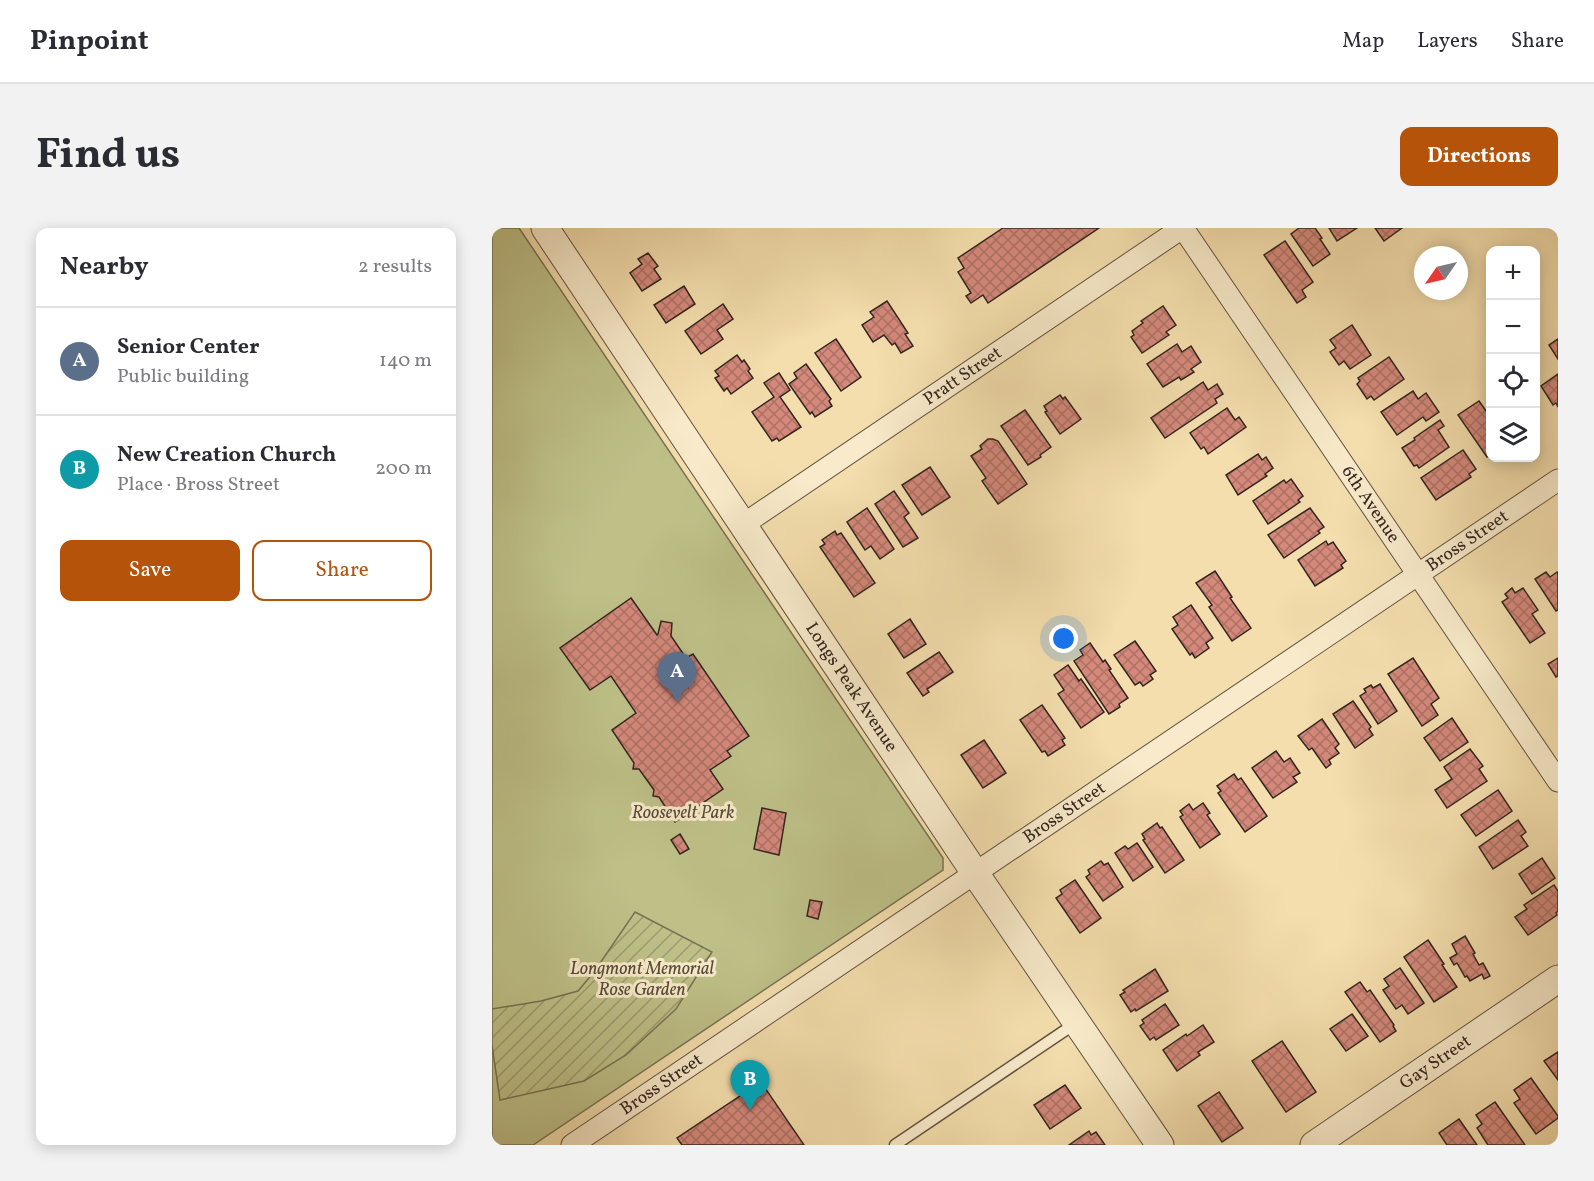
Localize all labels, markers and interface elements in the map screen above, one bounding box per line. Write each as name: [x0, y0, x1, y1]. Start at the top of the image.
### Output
text: Pinpoint: [30, 22, 148, 61]
text: Map: [1342, 27, 1384, 56]
text: Layers: [1417, 27, 1478, 56]
text: Share: [1511, 27, 1564, 56]
text: Find us: [36, 127, 180, 186]
button: Directions: [1400, 127, 1558, 186]
north arrow: [1414, 246, 1468, 300]
map controls: [1486, 246, 1540, 462]
button: +: [1486, 246, 1540, 300]
text: Nearby: [60, 249, 149, 285]
text: 2 results: [358, 253, 432, 281]
button: −: [1486, 300, 1540, 354]
text: Senior Center: [117, 332, 259, 363]
street label: Pratt Street: [918, 341, 1007, 412]
text: A: [72, 347, 87, 375]
text: 140 m: [379, 347, 432, 375]
button: locate: [1486, 354, 1540, 408]
text: Public building: [117, 363, 249, 391]
button: layers: [1486, 408, 1540, 462]
text: New Creation Church: [117, 440, 336, 471]
text: B: [73, 455, 86, 483]
text: 200 m: [375, 455, 432, 483]
street label: 6th Avenue: [1335, 461, 1406, 548]
text: Place · Bross Street: [117, 471, 280, 499]
street label: Bross Street: [1421, 504, 1514, 578]
button: Save: [60, 540, 240, 601]
button: Share: [252, 540, 432, 601]
street label: Longs Peak Avenue: [799, 618, 903, 757]
your location: [1049, 624, 1078, 653]
pin: A: [658, 652, 696, 702]
street label: Bross Street: [1018, 776, 1111, 850]
park label: Roosevelt Park: [632, 801, 734, 826]
park label: Longmont Memorial Rose Garden: [570, 957, 715, 1003]
street label: Gay Street: [1395, 1029, 1476, 1096]
street label: Bross Street: [615, 1048, 708, 1121]
pin: B: [730, 1060, 770, 1110]

